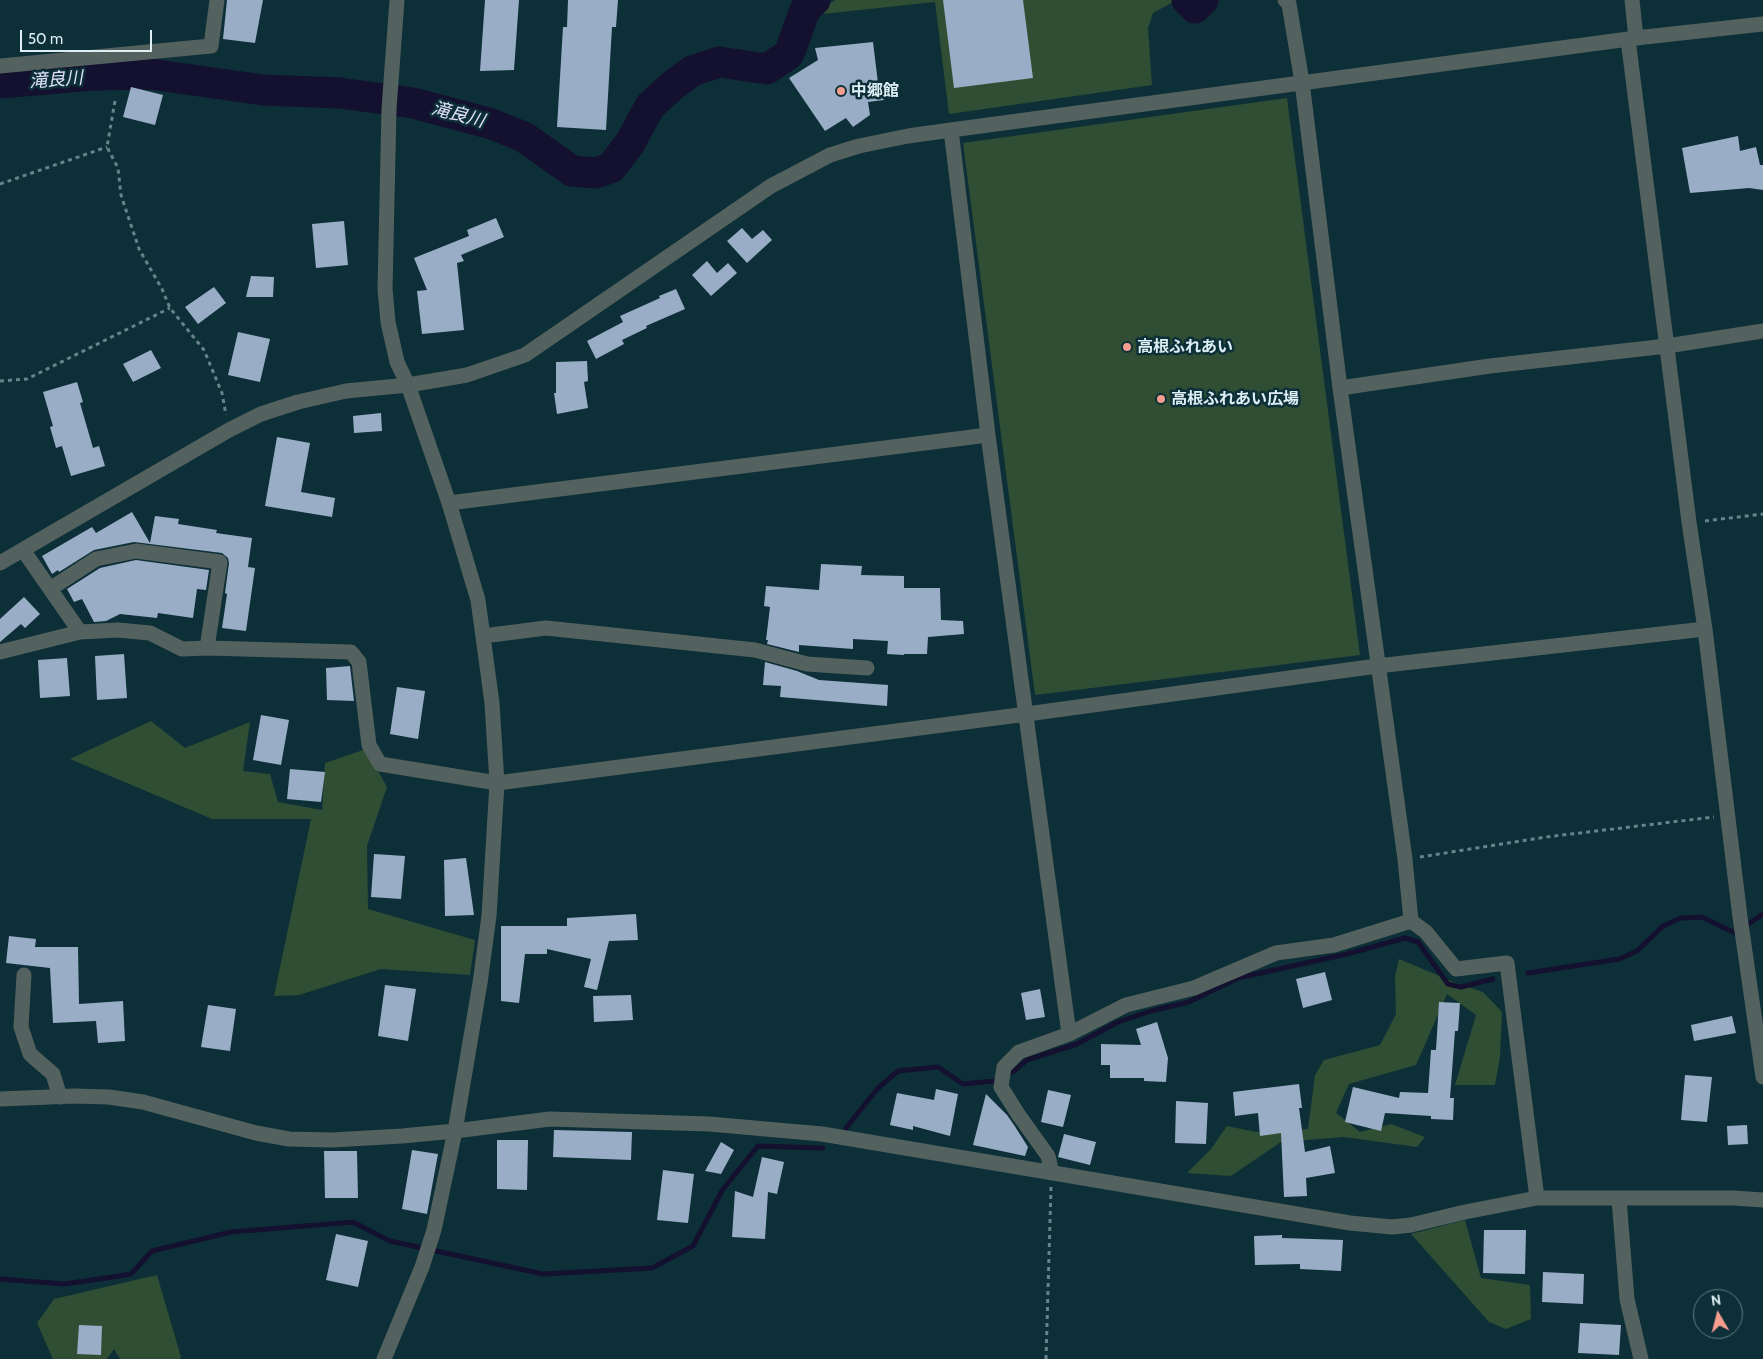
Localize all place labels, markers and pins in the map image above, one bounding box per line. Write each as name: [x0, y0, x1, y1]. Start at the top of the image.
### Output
place label: 中郷館: [851, 81, 899, 101]
marker: 中郷館: [835, 85, 847, 97]
place label: 高根ふれあい: [1137, 337, 1233, 357]
marker: 高根ふれあい: [1121, 341, 1133, 353]
place label: 高根ふれあい広場: [1171, 389, 1299, 409]
marker: 高根ふれあい広場: [1155, 393, 1167, 405]

